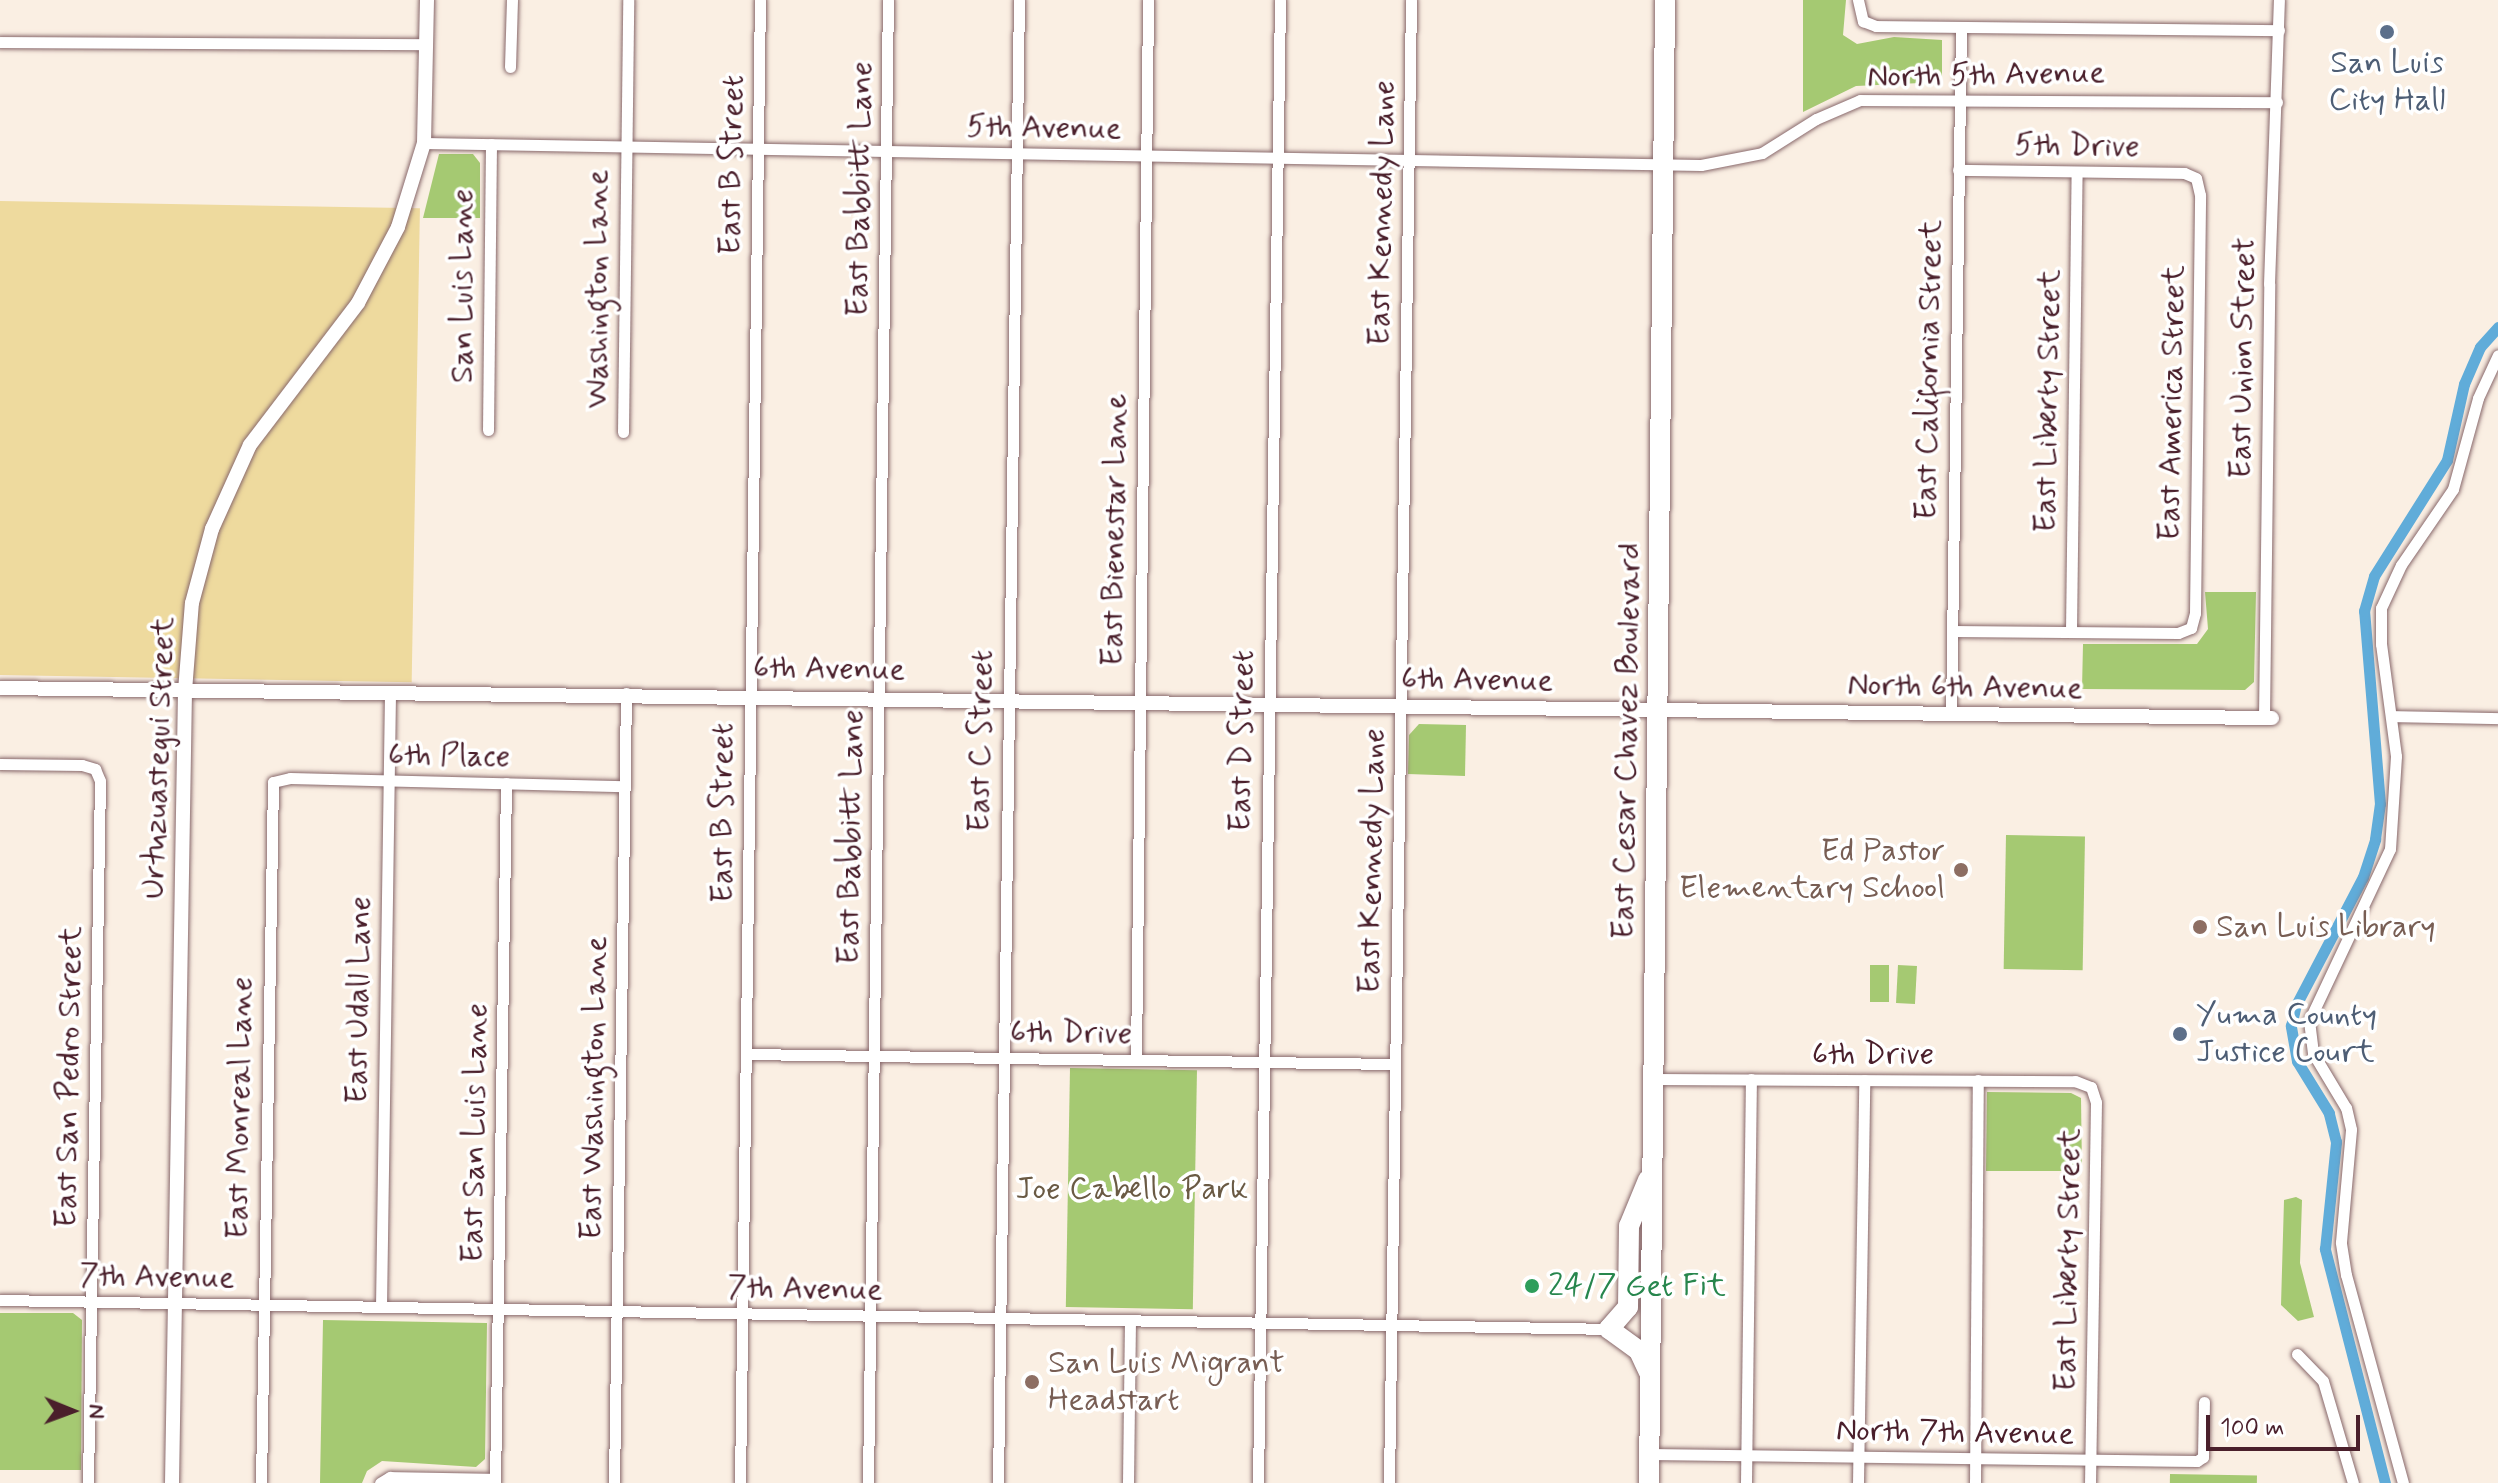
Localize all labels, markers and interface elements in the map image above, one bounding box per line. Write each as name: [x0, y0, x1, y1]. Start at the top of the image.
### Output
marker: San Luis City Hall: [2378, 23, 2396, 41]
place label: San Luis City Hall: [2329, 45, 2445, 120]
street label: North 5th Avenue: [1867, 54, 2105, 96]
street label: East Babbitt Lane: [839, 61, 881, 317]
street label: East B Street: [711, 72, 753, 258]
street label: East Kennedy Lane: [1360, 79, 1404, 347]
street label: 5th Avenue: [966, 107, 1122, 149]
street label: 5th Drive: [2014, 126, 2140, 166]
street label: Washington Lane: [579, 174, 617, 404]
street label: San Luis Lane: [444, 189, 482, 383]
street label: East California Street: [1907, 219, 1951, 521]
street label: East Union Street: [2222, 238, 2264, 478]
street label: East America Street: [2150, 265, 2194, 541]
street label: East Liberty Street: [2027, 269, 2069, 533]
street label: East Bienestar Lane: [1093, 395, 1137, 665]
street label: East Cesar Chavez Boulevard: [1604, 545, 1650, 937]
street label: Urtuzuastegui Street: [135, 616, 183, 900]
street label: East C Street: [960, 647, 1002, 835]
street label: East D Street: [1221, 647, 1263, 835]
street label: 6th Avenue: [753, 648, 905, 690]
street label: 6th Avenue: [1401, 659, 1553, 701]
street label: North 6th Avenue: [1847, 666, 2083, 708]
street label: East Babbitt Lane: [830, 709, 872, 965]
street label: East B Street: [704, 720, 742, 906]
street label: East Kennedy Lane: [1350, 727, 1394, 995]
street label: 6th Place: [387, 736, 511, 776]
place label: Ed Pastor Elementary School: [1679, 833, 1945, 908]
marker: Ed Pastor Elementary School: [1952, 861, 1970, 879]
street label: East Udall Lane: [338, 896, 380, 1104]
place label: San Luis Library: [2216, 908, 2447, 946]
marker: San Luis Library: [2191, 918, 2209, 936]
street label: East San Pedro Street: [47, 927, 91, 1227]
street label: East Washington Lane: [572, 940, 616, 1236]
street label: East Monreal Lane: [219, 978, 261, 1238]
place label: Yuma County Justice Court: [2196, 997, 2382, 1072]
street label: East San Luis Lane: [454, 1003, 496, 1263]
street label: 6th Drive: [1009, 1013, 1133, 1053]
marker: Yuma County Justice Court: [2171, 1025, 2189, 1043]
street label: 6th Drive: [1812, 1035, 1934, 1073]
street label: East Liberty Street: [2047, 1128, 2089, 1392]
park label: Joe Cabello Park: [1019, 1170, 1245, 1208]
street label: 7th Avenue: [79, 1256, 235, 1298]
place label: 24/7 Get Fit: [1548, 1267, 1718, 1305]
street label: 7th Avenue: [727, 1268, 883, 1310]
marker: 24/7 Get Fit: [1523, 1277, 1541, 1295]
place label: San Luis Migrant Headstart: [1048, 1345, 1281, 1420]
north arrow: [32, 1371, 112, 1451]
marker: San Luis Migrant Headstart: [1023, 1373, 1041, 1391]
scale bar: [2210, 1399, 2364, 1449]
text: N: [82, 1404, 110, 1419]
street label: North 7th Avenue: [1836, 1412, 2074, 1454]
text: 100 m: [2220, 1413, 2284, 1444]

